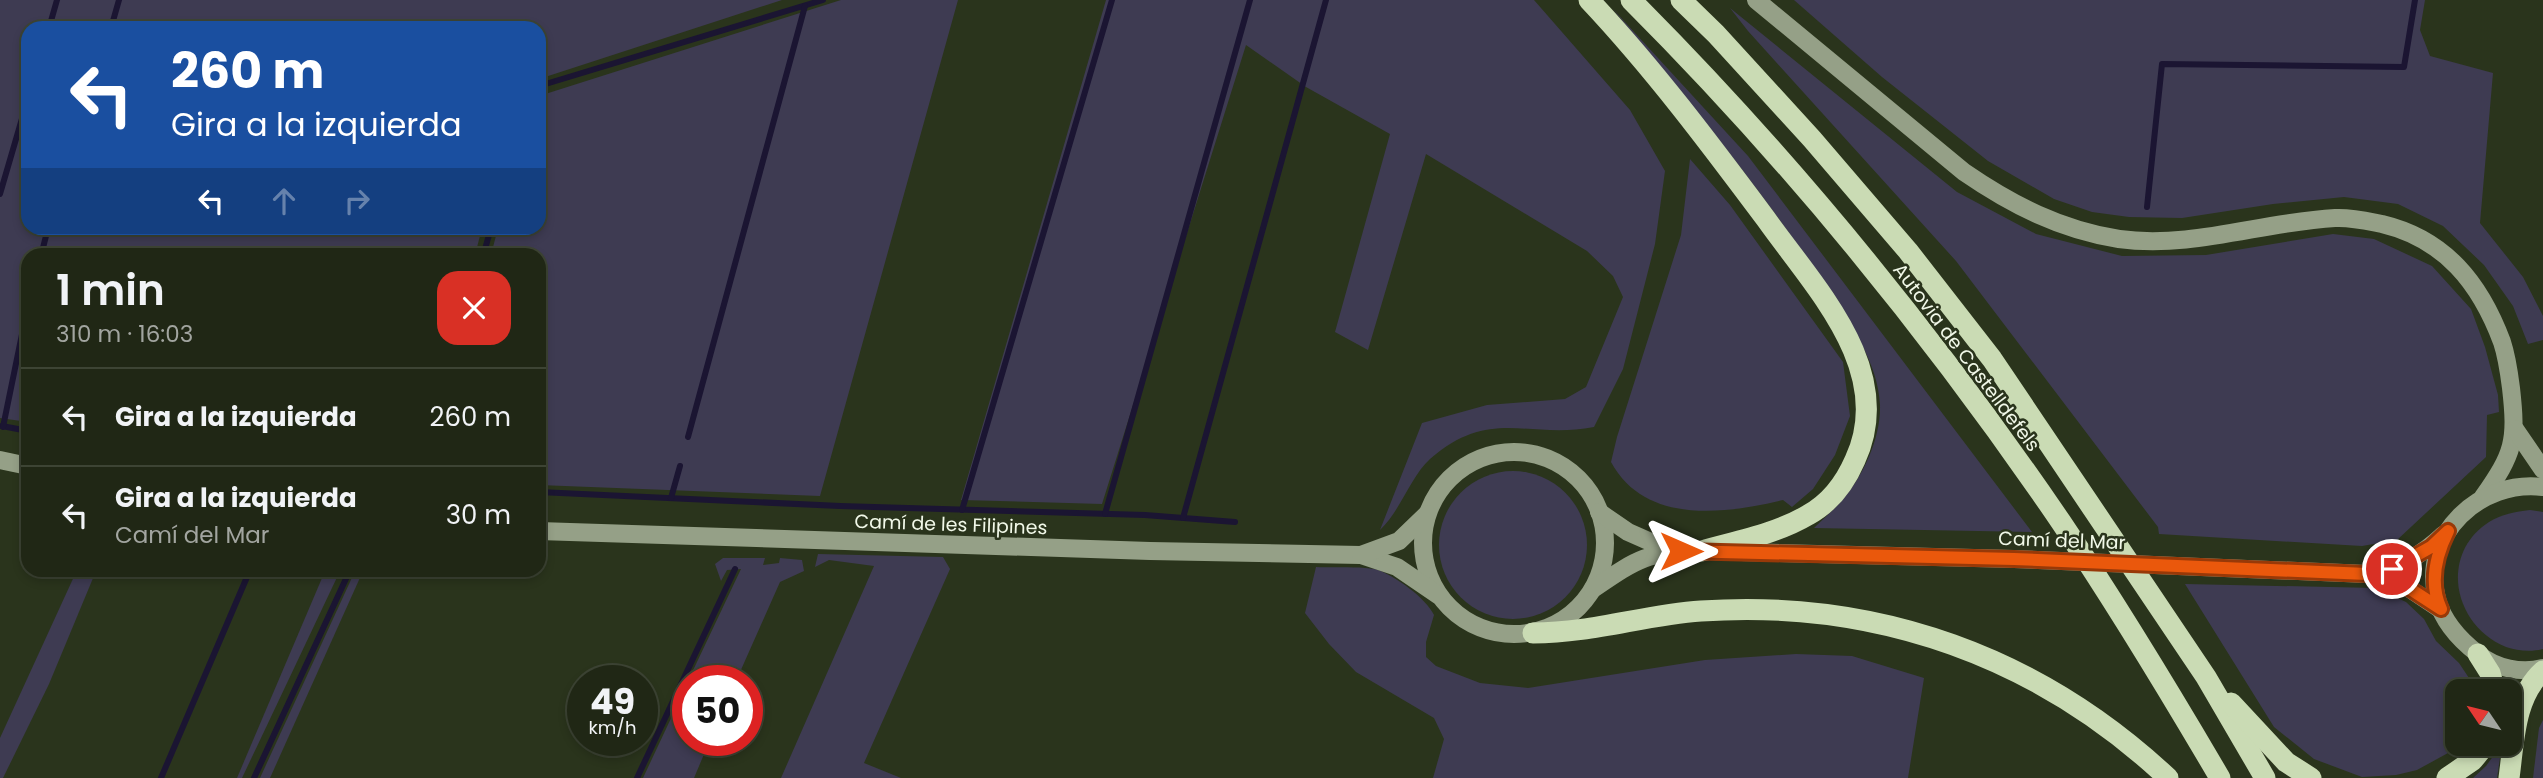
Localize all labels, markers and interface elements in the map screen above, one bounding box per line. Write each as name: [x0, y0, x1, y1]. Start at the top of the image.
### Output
text: 260 m: [171, 37, 324, 105]
icon: left: [56, 49, 147, 140]
text: Gira a la izquierda: [171, 102, 462, 147]
icon: left: [192, 182, 230, 220]
icon: ahead: [265, 182, 303, 220]
icon: right: [338, 182, 376, 220]
street label: Autovia de Castelldefels: [1887, 257, 2047, 457]
text: 1 min: [56, 261, 165, 320]
button: close: [437, 271, 511, 345]
text: 310 m · 16:03: [56, 318, 193, 350]
icon: left: [56, 398, 94, 436]
text: Gira a la izquierda: [115, 399, 357, 435]
text: 260 m: [429, 399, 511, 435]
text: Gira a la izquierda: [115, 480, 357, 516]
icon: left: [56, 496, 94, 534]
text: 30 m: [446, 497, 511, 533]
street label: Camí de les Filipines: [854, 508, 1048, 541]
position arrow: [1644, 514, 1718, 588]
text: Camí del Mar: [115, 519, 269, 551]
street label: Camí del Mar: [1998, 525, 2126, 556]
pin: [2362, 539, 2422, 599]
icon: arrive: [2373, 550, 2411, 588]
speed limit sign: 50: [672, 665, 763, 756]
text: 49: [590, 677, 635, 726]
north arrow: [2445, 679, 2522, 756]
map controls: [2445, 679, 2522, 756]
text: km/h: [589, 715, 636, 740]

